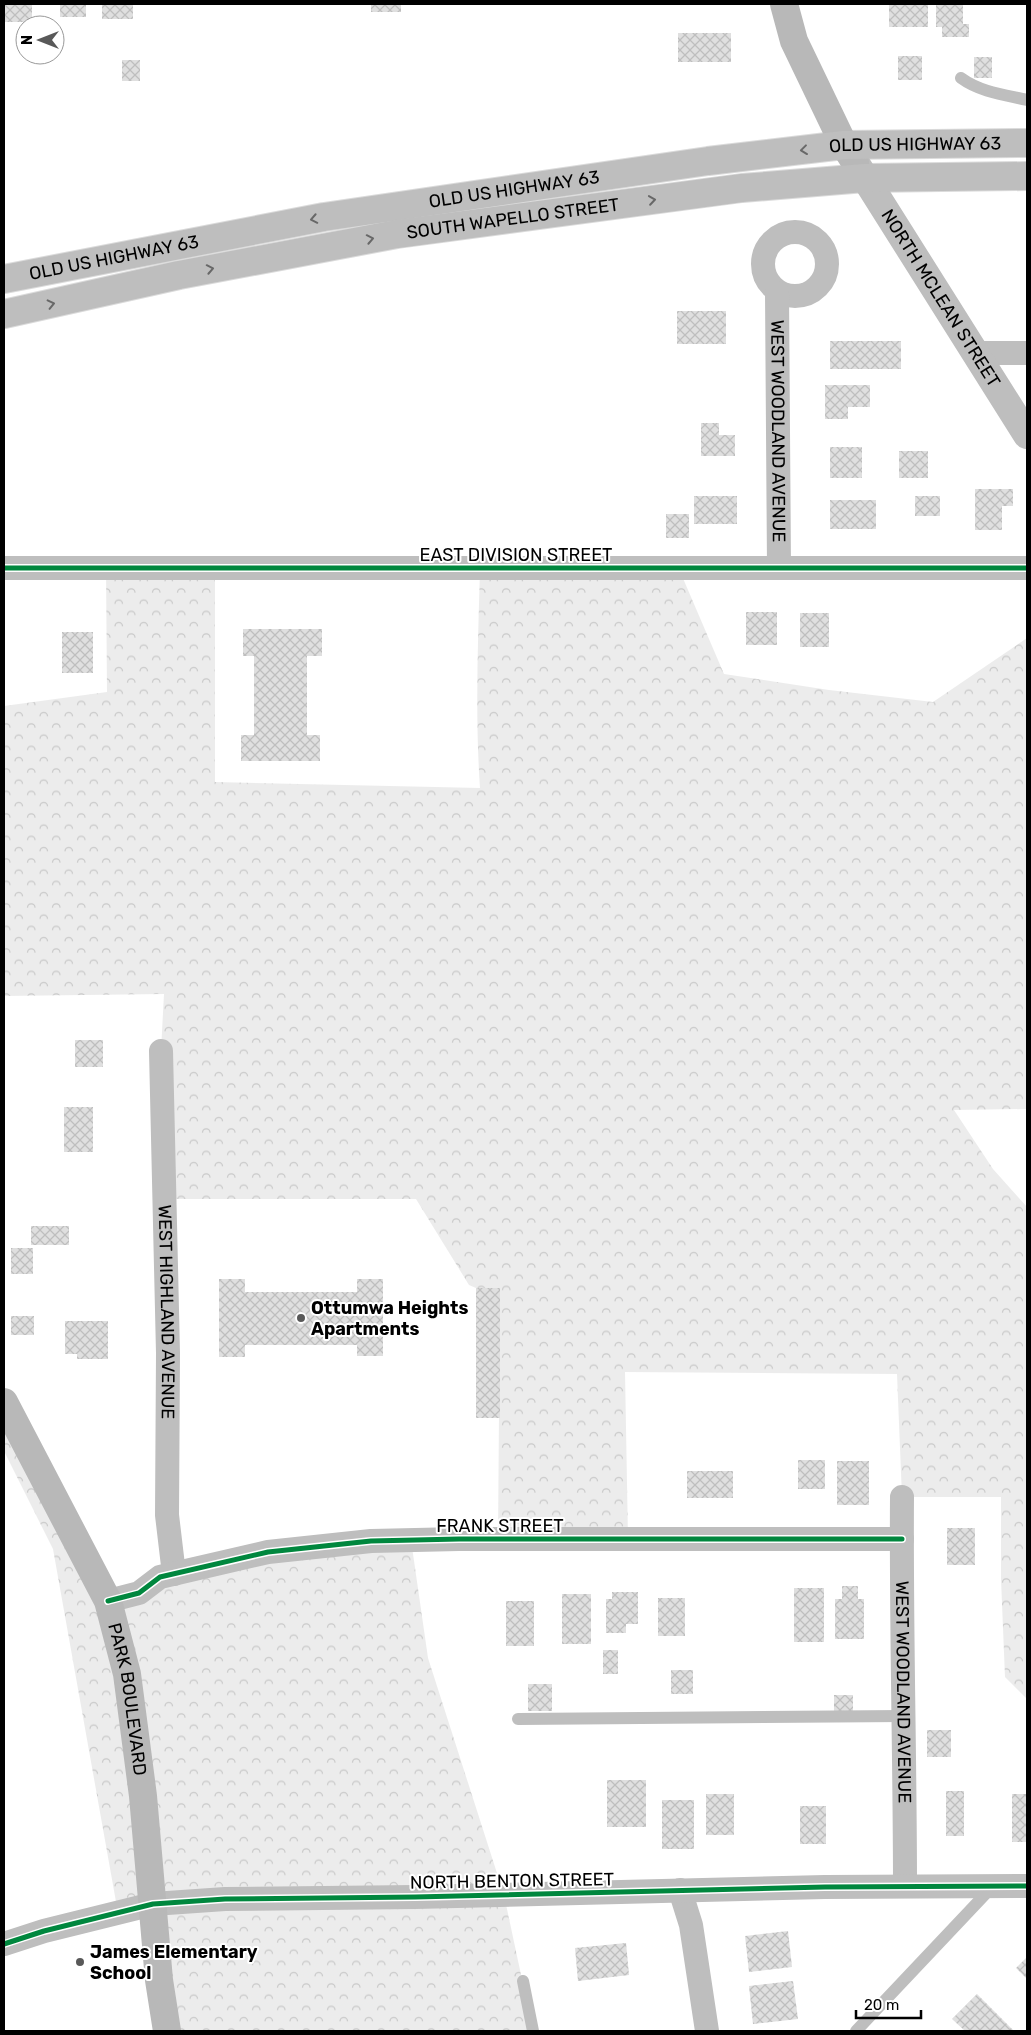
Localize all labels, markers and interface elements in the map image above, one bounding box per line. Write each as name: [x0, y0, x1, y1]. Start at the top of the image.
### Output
north arrow: [15, 15, 65, 65]
text: N: [19, 35, 36, 45]
street label: OLD US HIGHWAY 63: [828, 132, 1001, 158]
one-way arrow: [799, 144, 807, 155]
street label: OLD US HIGHWAY 63: [427, 166, 601, 213]
street label: SOUTH WAPELLO STREET: [405, 193, 620, 244]
one-way arrow: [648, 196, 656, 206]
street label: NORTH MCLEAN STREET: [877, 205, 1005, 391]
one-way arrow: [309, 213, 318, 223]
street label: OLD US HIGHWAY 63: [27, 231, 201, 285]
one-way arrow: [365, 234, 374, 245]
one-way arrow: [206, 265, 215, 275]
one-way arrow: [47, 299, 56, 310]
street label: WEST WOODLAND AVENUE: [766, 320, 790, 542]
street label: EAST DIVISION STREET: [420, 544, 612, 566]
street label: WEST HIGHLAND AVENUE: [154, 1204, 179, 1419]
place label: Ottumwa Heights Apartments: [311, 1297, 468, 1340]
marker: Ottumwa Heights Apartments: [295, 1312, 307, 1324]
street label: FRANK STREET: [436, 1515, 564, 1537]
street label: WEST WOODLAND AVENUE: [891, 1581, 916, 1803]
street label: PARK BOULEVARD: [103, 1621, 151, 1777]
street label: NORTH BENTON STREET: [410, 1868, 614, 1894]
place label: James Elementary School: [90, 1941, 258, 1984]
marker: James Elementary School: [74, 1956, 86, 1968]
scale bar: [856, 1988, 921, 2020]
text: 20 m: [864, 1996, 899, 2014]

